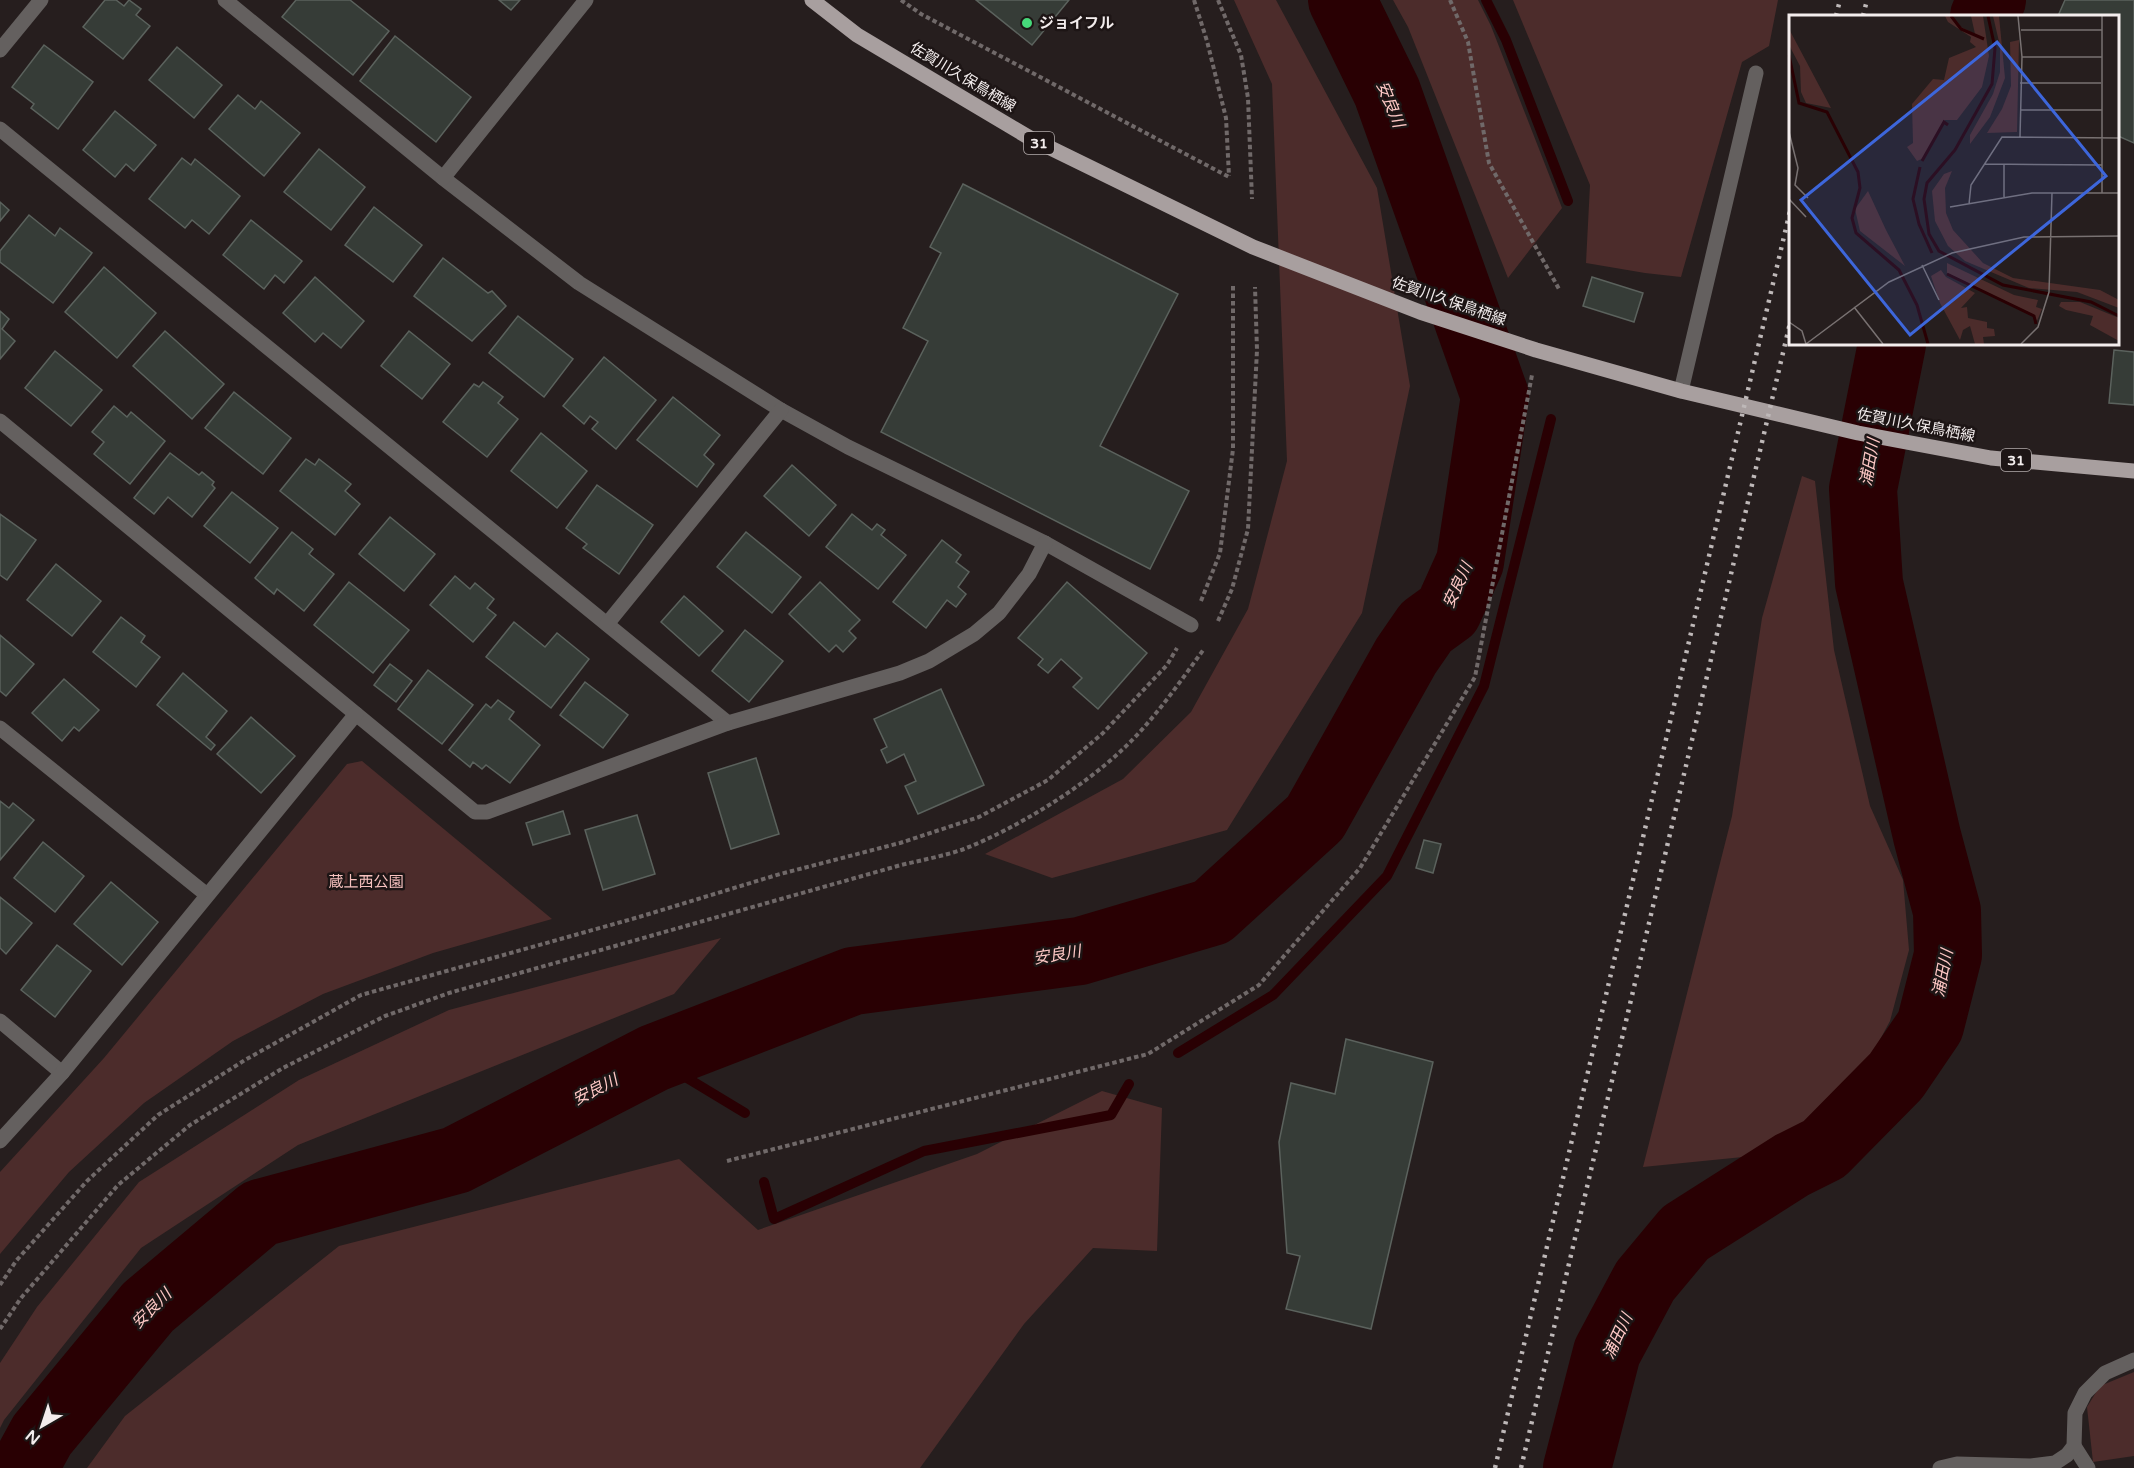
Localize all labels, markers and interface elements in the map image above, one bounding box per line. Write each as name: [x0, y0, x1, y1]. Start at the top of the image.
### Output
place label: ジョイフル: [1039, 14, 1114, 32]
inset map: [1789, 15, 2119, 345]
marker: ジョイフル: [1020, 16, 1034, 30]
street label: 佐賀川久保鳥栖線: [907, 38, 1019, 116]
water label: 安良川: [1372, 78, 1409, 132]
road number: 31: [1024, 132, 1054, 154]
street label: 佐賀川久保鳥栖線: [1389, 273, 1509, 329]
street label: 佐賀川久保鳥栖線: [1855, 405, 1977, 445]
water label: 浦田川: [1856, 435, 1884, 488]
road number: 31: [2001, 449, 2031, 471]
water label: 安良川: [1439, 558, 1478, 611]
park label: 蔵上西公園: [328, 873, 404, 891]
water label: 安良川: [1032, 941, 1084, 969]
water label: 浦田川: [1929, 946, 1958, 999]
water label: 安良川: [570, 1069, 623, 1110]
water label: 安良川: [128, 1283, 177, 1333]
water label: 浦田川: [1599, 1309, 1638, 1362]
north arrow: [12, 1396, 72, 1456]
text: N: [22, 1425, 44, 1449]

